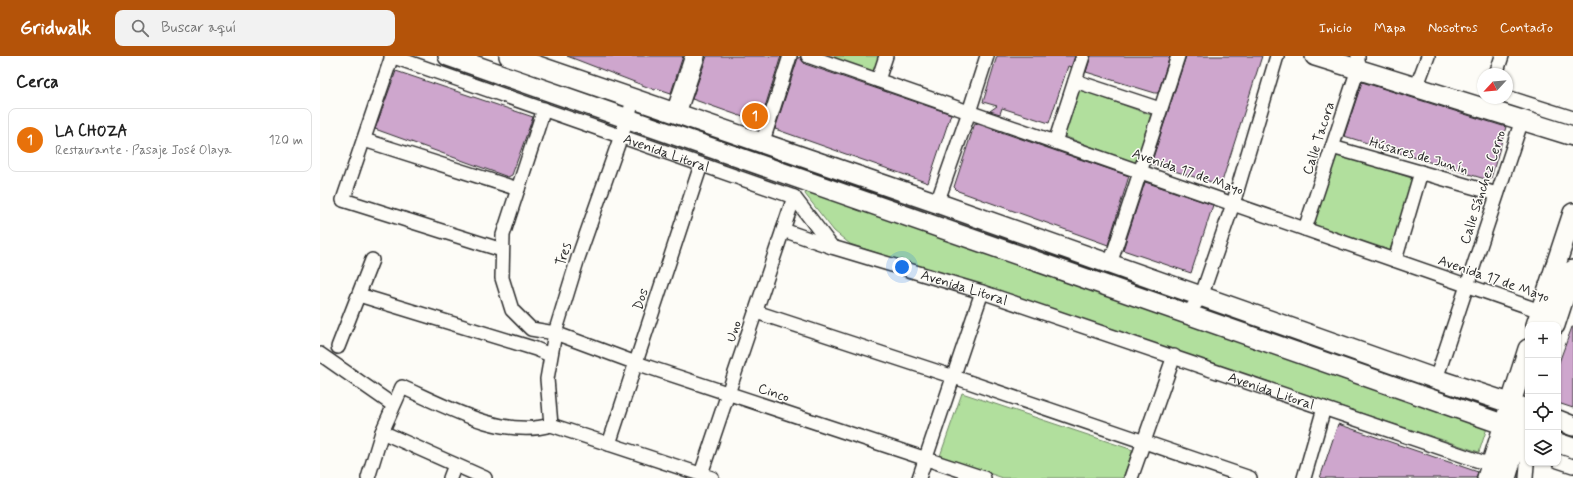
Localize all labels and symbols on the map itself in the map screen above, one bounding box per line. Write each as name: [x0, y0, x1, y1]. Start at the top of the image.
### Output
north arrow: [1477, 68, 1513, 104]
street label: Calle Tacora: [1299, 99, 1339, 177]
pin: 1: [742, 101, 768, 131]
street label: Calle Sánchez Cerro: [1456, 128, 1510, 247]
street label: Avenida Litoral: [621, 130, 712, 177]
street label: Húsares de Junín: [1367, 133, 1470, 179]
street label: Avenida 17 de Mayo: [1130, 144, 1246, 199]
street label: Tres: [552, 240, 576, 268]
street label: Avenida 17 de Mayo: [1436, 251, 1552, 306]
your location: [892, 257, 912, 277]
street label: Avenida Litoral: [918, 266, 1010, 310]
street label: Dos: [629, 286, 653, 312]
street label: Uno: [722, 318, 746, 345]
street label: Avenida Litoral: [1226, 368, 1317, 414]
street label: Cinco: [756, 379, 792, 407]

